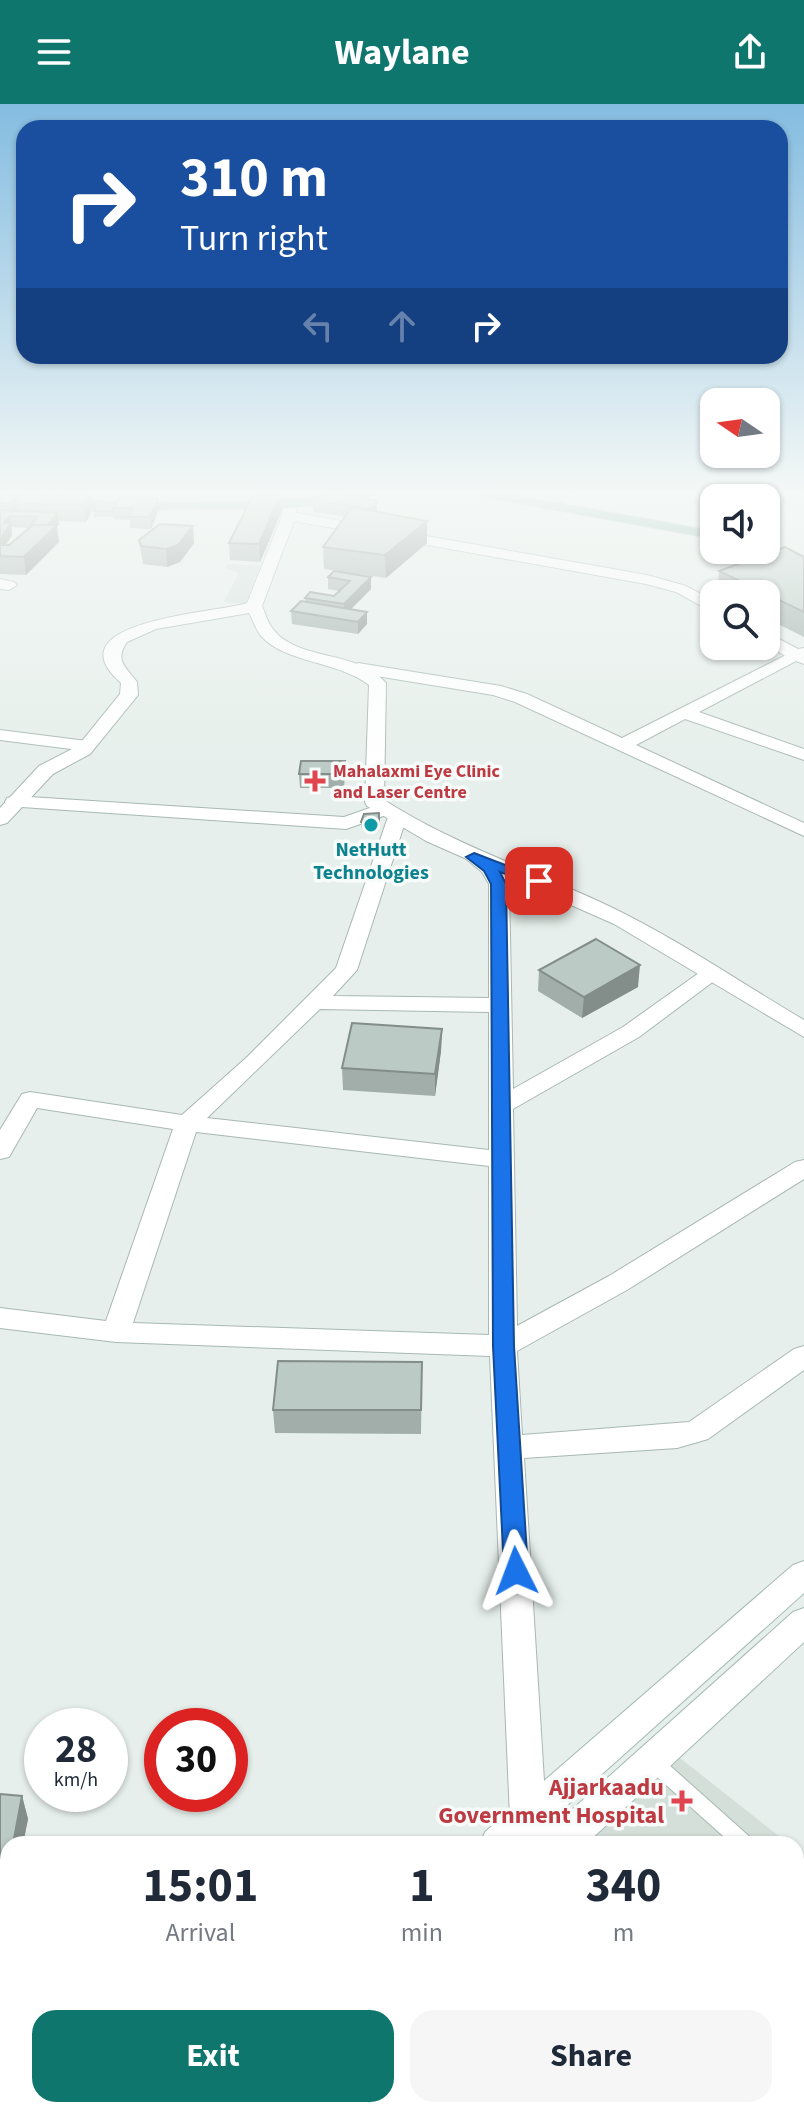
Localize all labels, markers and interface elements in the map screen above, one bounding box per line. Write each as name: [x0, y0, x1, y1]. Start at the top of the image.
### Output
text: Waylane: [334, 27, 470, 78]
icon: menu: [32, 30, 76, 74]
icon: share: [728, 30, 772, 74]
text: 310 m: [180, 139, 328, 218]
icon: right: [48, 152, 152, 256]
text: Turn right: [180, 213, 328, 264]
icon: left: [296, 304, 340, 348]
icon: ahead: [380, 304, 424, 348]
icon: right: [464, 304, 508, 348]
north arrow: [700, 388, 780, 468]
map controls: [700, 388, 780, 660]
button: sound: [700, 484, 780, 564]
button: search: [700, 580, 780, 660]
place label: Mahalaxmi Eye Clinic and Laser Centre: [333, 759, 501, 805]
marker: Mahalaxmi Eye Clinic and Laser Centre: [304, 770, 326, 792]
marker: NetHutt Technologies: [362, 816, 380, 834]
place label: NetHutt Technologies: [313, 836, 429, 887]
pin: [505, 847, 573, 915]
icon: arrive: [517, 859, 561, 903]
position arrow: [474, 1529, 558, 1613]
speed limit sign: 30: [144, 1708, 248, 1812]
text: 28: [55, 1721, 97, 1778]
text: km/h: [54, 1766, 98, 1794]
place label: Ajjarkaadu Government Hospital: [438, 1770, 664, 1833]
marker: Ajjarkaadu Government Hospital: [671, 1790, 693, 1812]
text: 15:01: [142, 1852, 258, 1920]
text: 1: [409, 1852, 435, 1920]
text: 340: [585, 1852, 661, 1920]
text: Arrival: [165, 1914, 235, 1951]
text: min: [401, 1914, 443, 1951]
text: m: [613, 1914, 634, 1951]
button: Exit: [32, 2010, 394, 2102]
button: Share: [410, 2010, 772, 2102]

